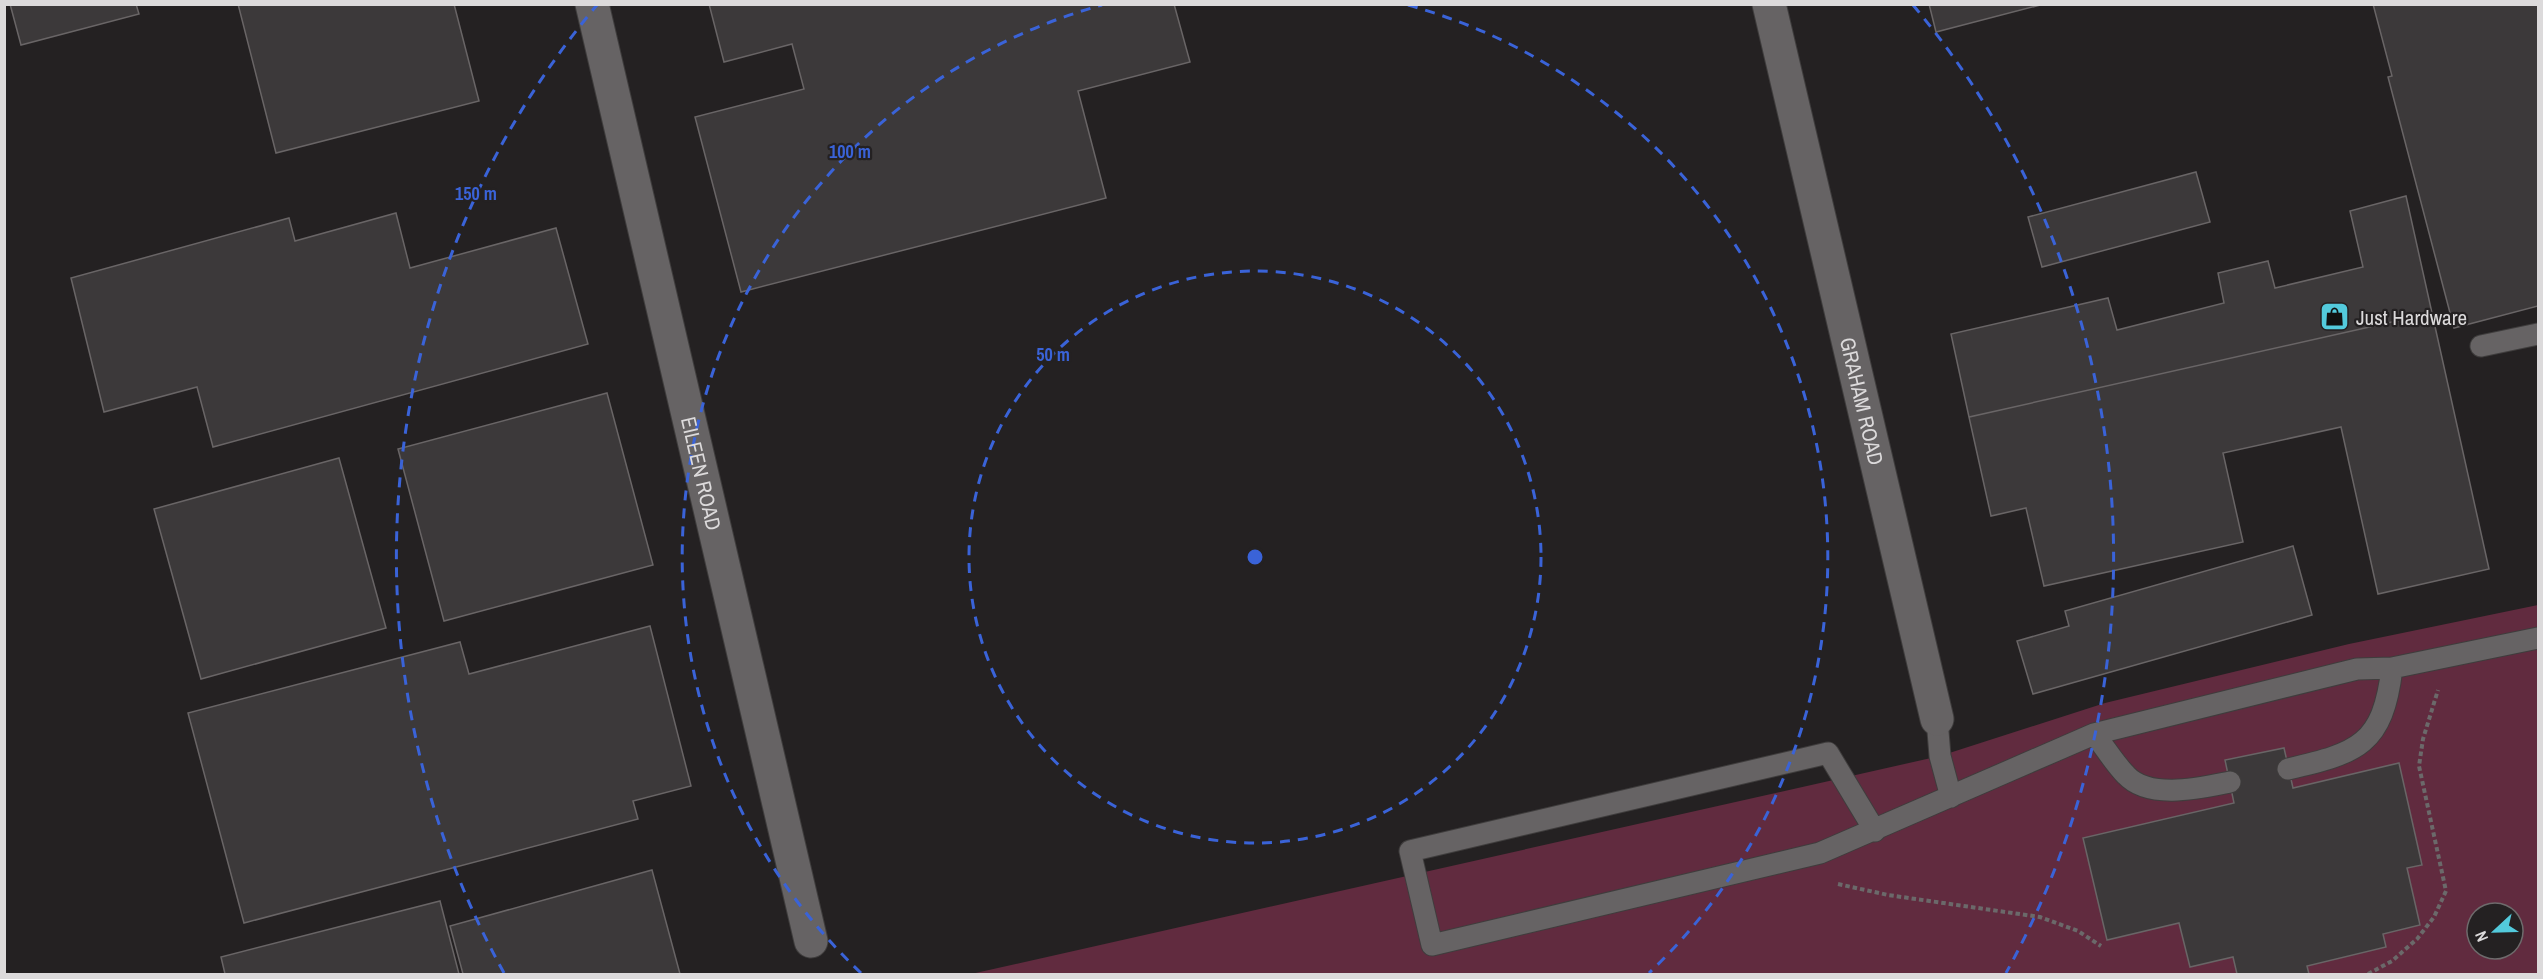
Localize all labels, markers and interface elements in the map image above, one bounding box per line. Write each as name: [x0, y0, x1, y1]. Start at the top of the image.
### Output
text: 100 m: [829, 139, 871, 164]
text: 150 m: [455, 181, 497, 206]
shop icon: Just Hardware: [2319, 301, 2351, 333]
place label: Just Hardware: [2356, 303, 2467, 332]
street label: GRAHAM ROAD: [1833, 334, 1891, 468]
text: 50 m: [1036, 342, 1070, 367]
street label: EILEEN ROAD: [674, 414, 729, 533]
centre of rings: [1245, 547, 1265, 567]
north arrow: [2465, 901, 2525, 961]
text: N: [2469, 928, 2493, 945]

